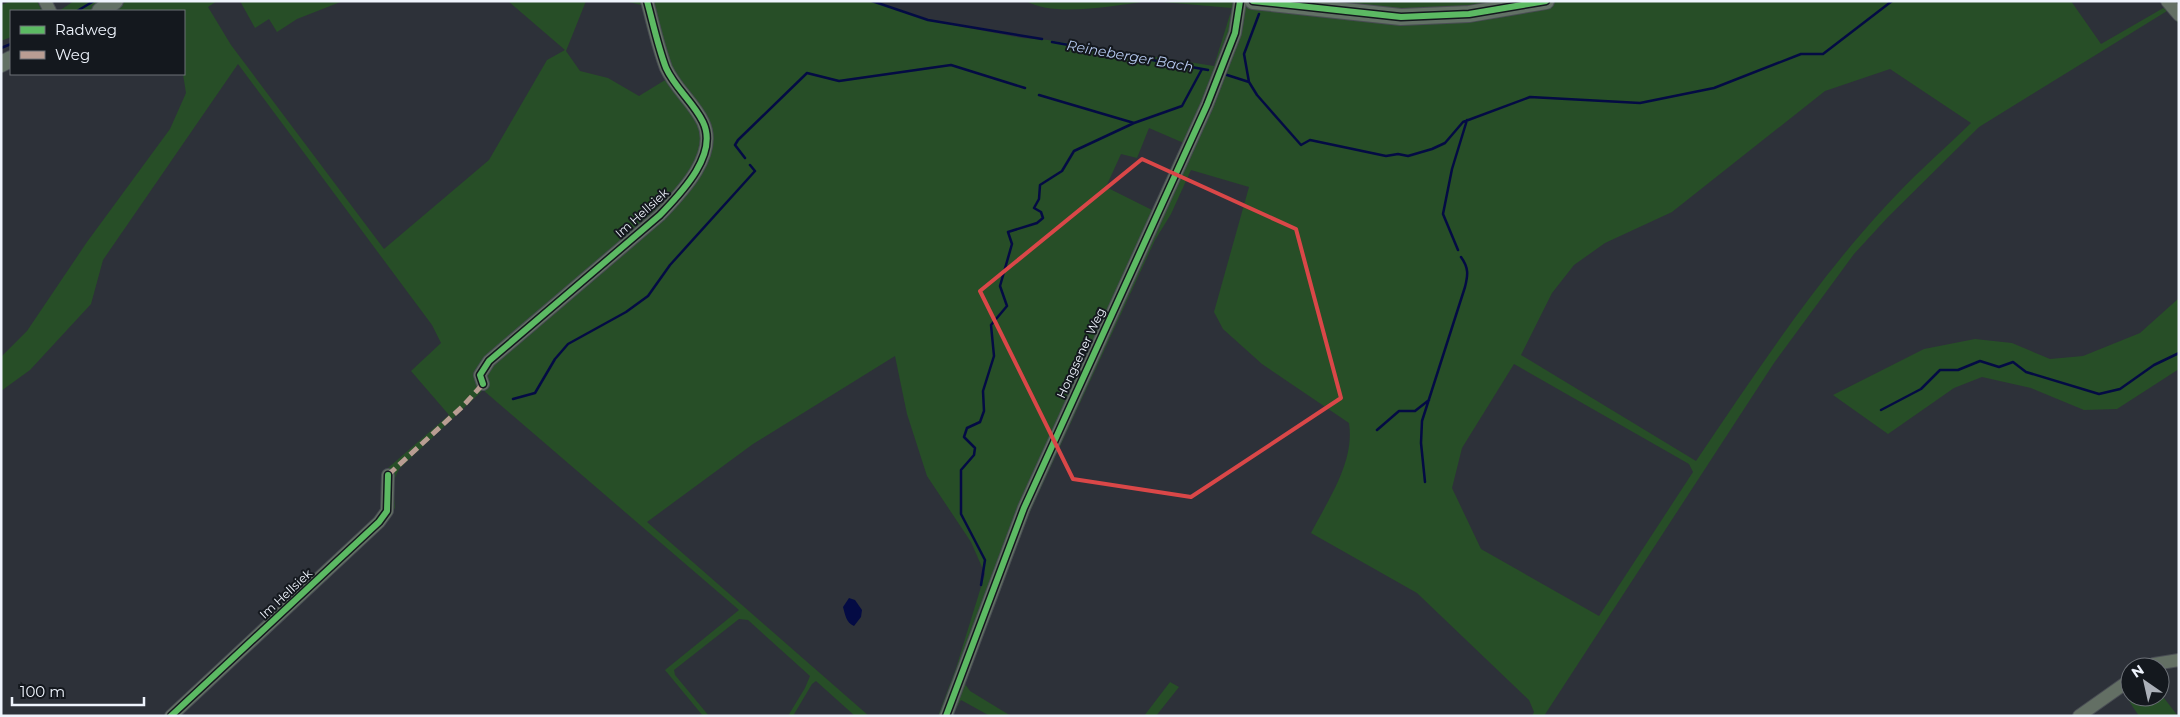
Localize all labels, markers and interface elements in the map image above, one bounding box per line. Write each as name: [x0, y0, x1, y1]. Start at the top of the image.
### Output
legend: [10, 10, 185, 75]
text: Radweg: [55, 20, 117, 39]
water label: Reineberger Bach: [1065, 36, 1195, 76]
text: Weg: [55, 45, 90, 64]
street label: Im Hellsiek: [612, 184, 672, 240]
street label: Hongsener Weg: [1053, 305, 1108, 400]
street label: Im Hellsiek: [256, 565, 316, 622]
north arrow: [2120, 657, 2170, 707]
text: N: [2128, 661, 2147, 682]
scale bar: [12, 674, 145, 706]
text: 100 m: [20, 682, 65, 701]

